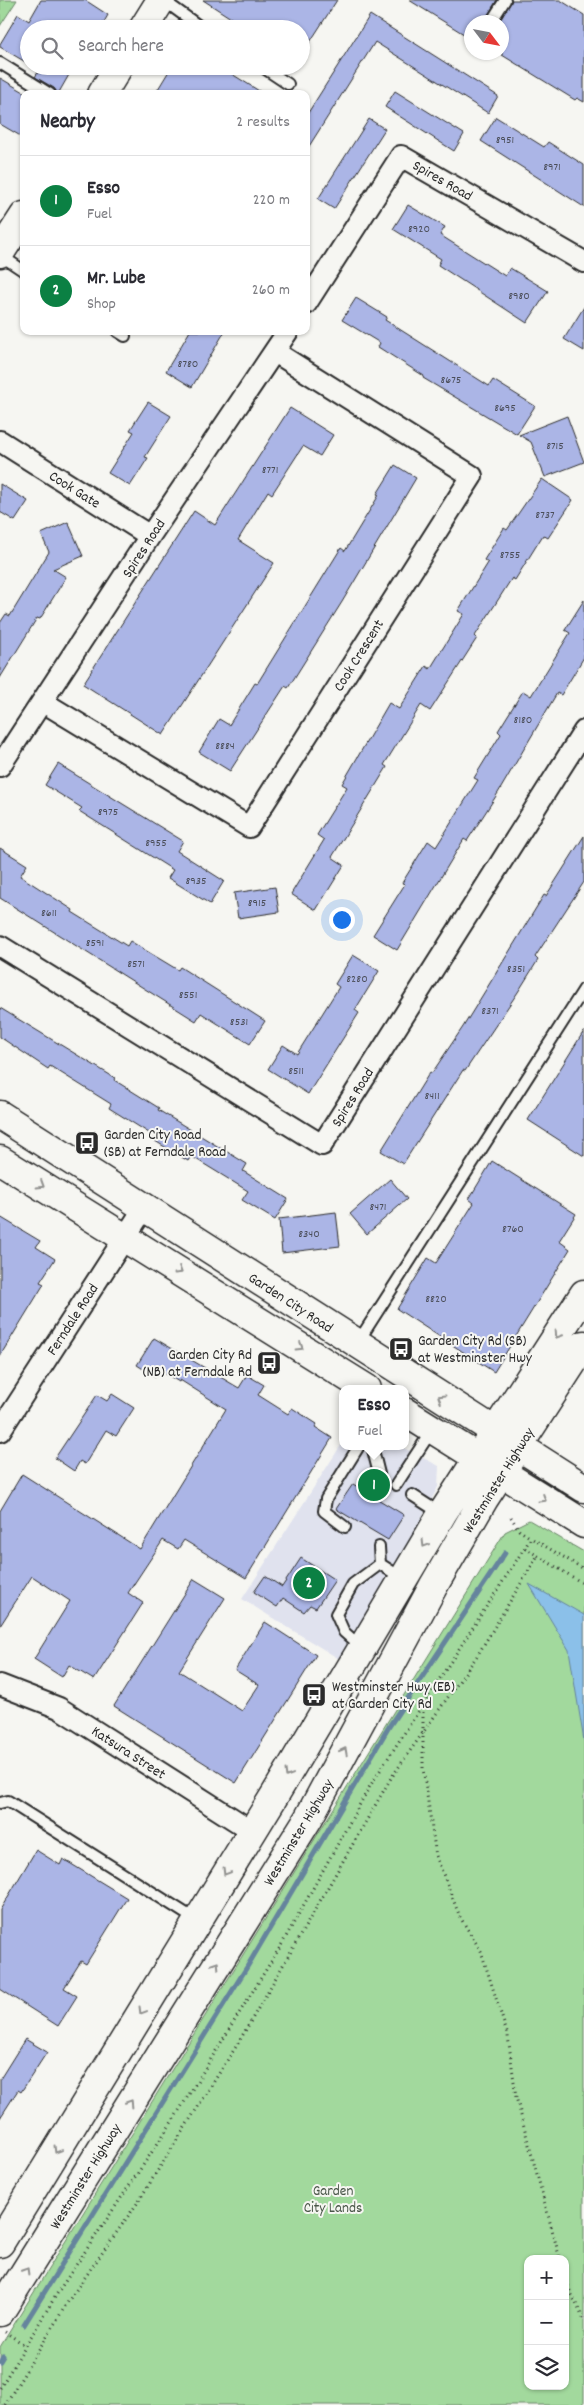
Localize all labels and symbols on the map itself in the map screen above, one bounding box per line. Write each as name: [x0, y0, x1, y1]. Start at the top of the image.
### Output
north arrow: [464, 15, 509, 60]
house number: 8951: [496, 132, 514, 149]
street label: Spires Road: [408, 156, 476, 208]
house number: 8971: [543, 159, 561, 176]
house number: 8920: [408, 221, 430, 238]
house number: 8980: [508, 288, 530, 305]
house number: 8780: [178, 356, 198, 373]
house number: 8675: [441, 372, 461, 389]
house number: 8695: [494, 400, 516, 417]
house number: 8715: [546, 438, 564, 455]
house number: 8771: [262, 462, 278, 479]
street label: Cook Gate: [44, 466, 104, 515]
house number: 8737: [535, 507, 555, 524]
street label: Spires Road: [117, 515, 172, 583]
house number: 8755: [500, 547, 520, 564]
street label: Cook Crescent: [329, 615, 391, 696]
house number: 8180: [514, 712, 532, 729]
house number: 8884: [215, 738, 235, 755]
house number: 8975: [98, 804, 118, 821]
house number: 8955: [145, 835, 167, 852]
house number: 8935: [185, 873, 207, 890]
house number: 8915: [248, 895, 266, 912]
house number: 8611: [41, 905, 57, 922]
your location: [329, 907, 355, 933]
house number: 8591: [86, 935, 104, 952]
house number: 8571: [127, 956, 145, 973]
house number: 8351: [507, 961, 525, 978]
house number: 8280: [346, 971, 368, 988]
house number: 8551: [179, 987, 197, 1004]
house number: 8371: [481, 1003, 499, 1020]
house number: 8531: [230, 1014, 248, 1031]
house number: 8511: [288, 1063, 304, 1080]
street label: Spires Road: [327, 1064, 381, 1132]
house number: 8411: [424, 1088, 440, 1105]
place label: Garden City Road (SB) at Ferndale Road: [104, 1125, 226, 1164]
bus stop icon: Garden City Road (SB) at Ferndale Road: [74, 1130, 100, 1156]
one-way arrow: [36, 1179, 45, 1189]
house number: 8471: [369, 1199, 387, 1216]
house number: 8760: [502, 1221, 524, 1238]
house number: 8340: [298, 1226, 320, 1243]
one-way arrow: [174, 1265, 183, 1275]
street label: Garden City Road: [243, 1268, 337, 1339]
street label: Ferndale Road: [42, 1280, 105, 1360]
house number: 8820: [425, 1291, 447, 1308]
one-way arrow: [554, 1329, 564, 1338]
place label: Garden City Rd (SB) at Westminster Hwy: [418, 1331, 533, 1370]
bus stop icon: Garden City Rd (SB) at Westminster Hwy: [388, 1336, 414, 1362]
one-way arrow: [294, 1340, 303, 1350]
place label: Garden City Rd (NB) at Ferndale Rd: [143, 1345, 252, 1384]
bus stop icon: Garden City Rd (NB) at Ferndale Rd: [256, 1350, 282, 1376]
one-way arrow: [437, 1394, 446, 1404]
street label: Westminster Highway: [458, 1423, 542, 1538]
pin: 1: [358, 1466, 390, 1504]
one-way arrow: [538, 1492, 547, 1502]
one-way arrow: [421, 1538, 431, 1547]
pin: 2: [293, 1564, 325, 1602]
place label: Westminster Hwy (EB) at Garden City Rd: [332, 1677, 455, 1716]
bus stop icon: Westminster Hwy (EB) at Garden City Rd: [301, 1682, 327, 1708]
street label: Katsura Street: [86, 1721, 170, 1786]
one-way arrow: [338, 1747, 348, 1756]
one-way arrow: [284, 1768, 294, 1777]
street label: Westminster Highway: [259, 1775, 341, 1891]
one-way arrow: [223, 1867, 233, 1876]
one-way arrow: [210, 1962, 220, 1971]
one-way arrow: [138, 2006, 148, 2015]
one-way arrow: [124, 2100, 134, 2109]
street label: Westminster Highway: [45, 2119, 129, 2234]
one-way arrow: [53, 2144, 63, 2153]
park label: Garden City Lands: [304, 2181, 362, 2220]
one-way arrow: [19, 2267, 29, 2276]

